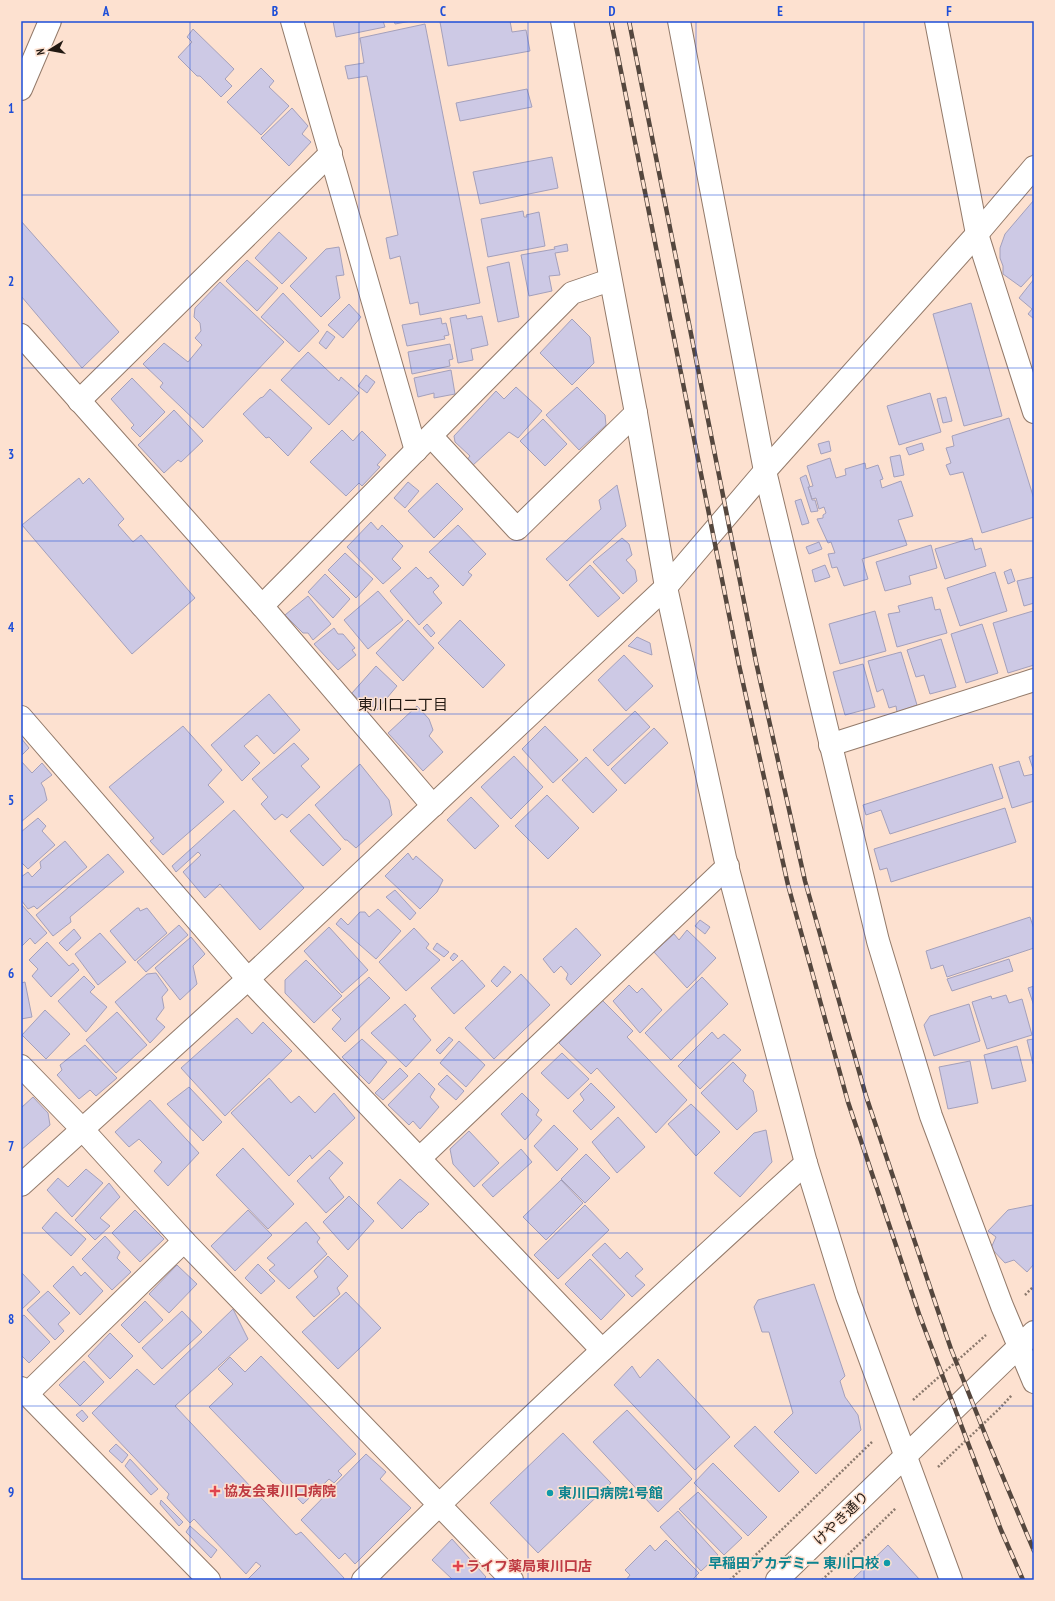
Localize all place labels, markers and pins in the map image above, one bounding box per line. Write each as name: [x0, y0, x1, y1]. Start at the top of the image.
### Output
place label: 協友会東川口病院: [224, 1482, 336, 1500]
place label: 東川口病院1号館: [558, 1484, 663, 1502]
marker: 協友会東川口病院: [209, 1485, 221, 1497]
marker: 東川口病院1号館: [545, 1488, 555, 1498]
place label: 早稲田アカデミー 東川口校: [708, 1554, 879, 1572]
place label: ライフ薬局東川口店: [466, 1557, 592, 1575]
marker: 早稲田アカデミー 東川口校: [882, 1558, 892, 1568]
marker: ライフ薬局東川口店: [453, 1561, 463, 1571]

